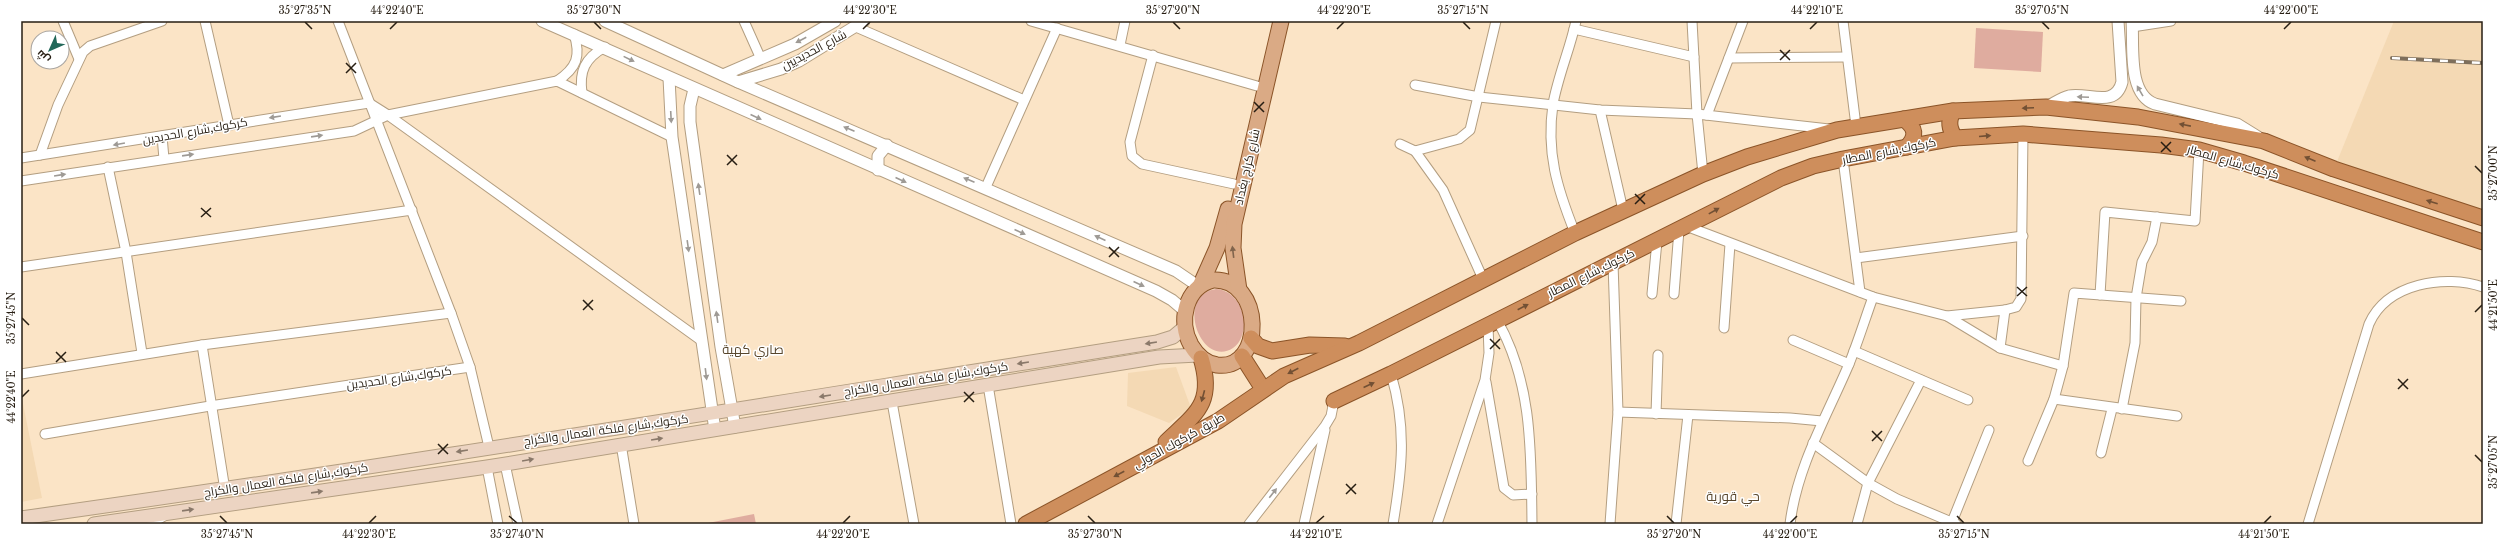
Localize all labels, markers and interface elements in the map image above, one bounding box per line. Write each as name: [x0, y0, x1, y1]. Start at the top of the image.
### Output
text: 35°27'35"N: [278, 4, 332, 17]
text: 44°22'40"E: [370, 4, 424, 17]
text: 35°27'30"N: [567, 4, 621, 17]
text: 44°22'30"E: [843, 4, 897, 17]
text: 35°27'20"N: [1146, 4, 1200, 17]
text: 44°22'20"E: [1317, 4, 1371, 17]
text: 35°27'15"N: [1437, 4, 1489, 17]
text: 44°22'10"E: [1791, 4, 1843, 17]
text: 35°27'05"N: [2015, 4, 2069, 17]
text: 44°22'00"E: [2264, 4, 2318, 17]
street label: شارع الحديديين: [779, 26, 849, 74]
north arrow: [30, 30, 70, 70]
one-way arrow: [796, 37, 807, 44]
text: ش: [33, 47, 53, 67]
one-way arrow: [624, 56, 635, 62]
one-way arrow: [2136, 85, 2143, 97]
one-way arrow: [2077, 93, 2089, 100]
one-way arrow: [2022, 104, 2034, 111]
one-way arrow: [667, 111, 674, 123]
street label: كركوك,شارع الحديدين: [141, 114, 249, 148]
one-way arrow: [269, 114, 281, 120]
one-way arrow: [750, 114, 762, 120]
one-way arrow: [2179, 121, 2191, 127]
one-way arrow: [843, 125, 855, 131]
street label: شارع كراج بغداد: [1230, 127, 1264, 207]
one-way arrow: [1979, 132, 1991, 139]
one-way arrow: [311, 133, 323, 139]
street label: كركوك,شارع المطار: [1840, 134, 1937, 168]
one-way arrow: [113, 141, 125, 147]
street label: كركوك,شارع المطار: [2184, 141, 2281, 183]
text: 35°27'00"N: [2487, 145, 2500, 201]
one-way arrow: [182, 152, 194, 158]
one-way arrow: [2304, 156, 2315, 162]
one-way arrow: [53, 172, 66, 178]
one-way arrow: [895, 177, 906, 183]
one-way arrow: [963, 177, 974, 183]
one-way arrow: [696, 182, 702, 195]
one-way arrow: [2426, 199, 2438, 205]
one-way arrow: [1708, 207, 1719, 214]
one-way arrow: [1014, 229, 1025, 235]
one-way arrow: [1095, 235, 1106, 241]
one-way arrow: [685, 240, 691, 252]
street label: كركوك,شارع المطار: [1544, 245, 1637, 302]
one-way arrow: [1230, 246, 1236, 258]
text: 44°21'50"E: [2487, 279, 2500, 331]
one-way arrow: [1133, 281, 1144, 287]
text: 35°27'45"N: [5, 292, 18, 344]
one-way arrow: [1517, 304, 1529, 310]
one-way arrow: [714, 311, 720, 323]
one-way arrow: [1145, 340, 1157, 346]
district label: صاري كهية: [722, 341, 784, 360]
street label: كركوك,شارع فلكة العمال والكراج: [843, 358, 1009, 400]
one-way arrow: [1017, 360, 1029, 366]
street label: كركوك,شارع الحديدين: [345, 363, 453, 393]
one-way arrow: [703, 368, 709, 380]
one-way arrow: [1287, 368, 1299, 374]
text: 44°22'40"E: [5, 370, 18, 424]
one-way arrow: [1363, 382, 1375, 388]
one-way arrow: [1200, 390, 1206, 402]
one-way arrow: [819, 393, 832, 399]
street label: طريق كركوك الحولي: [1130, 409, 1229, 475]
street label: كركوك,شارع فلكة العمال والكراج: [523, 411, 689, 449]
text: 35°27'05"N: [2487, 435, 2500, 489]
one-way arrow: [651, 436, 663, 442]
one-way arrow: [456, 449, 468, 455]
one-way arrow: [522, 457, 535, 463]
street label: كركوك,شارع فلكة العمال والكراج: [203, 459, 369, 501]
one-way arrow: [1114, 471, 1125, 477]
one-way arrow: [1269, 488, 1278, 499]
district label: حي قورية: [1706, 488, 1760, 507]
one-way arrow: [311, 489, 323, 495]
one-way arrow: [182, 507, 194, 513]
text: 35°27'45"N: [201, 528, 253, 541]
text: 44°22'30"E: [342, 528, 396, 541]
text: 35°27'40"N: [490, 528, 544, 541]
text: 44°22'20"E: [816, 528, 870, 541]
text: 35°27'30"N: [1068, 528, 1122, 541]
text: 44°22'10"E: [1290, 528, 1342, 541]
text: 35°27'20"N: [1647, 528, 1701, 541]
text: 44°22'00"E: [1763, 528, 1817, 541]
text: 35°27'15"N: [1938, 528, 1990, 541]
text: 44°21'50"E: [2238, 528, 2290, 541]

